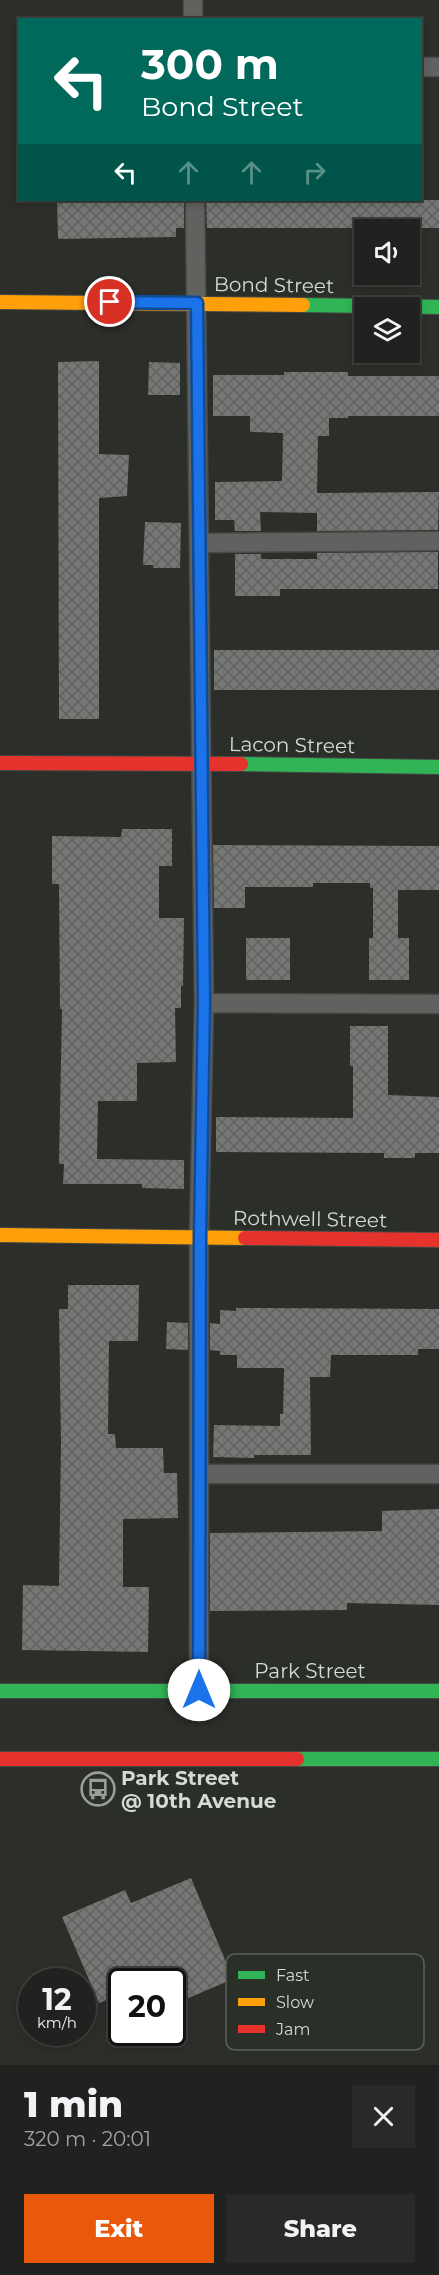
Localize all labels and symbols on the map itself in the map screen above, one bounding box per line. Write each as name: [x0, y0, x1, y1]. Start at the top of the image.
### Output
street label: Bond Street: [214, 272, 334, 298]
pin: [84, 276, 135, 327]
street label: Lacon Street: [229, 732, 355, 758]
street label: Rothwell Street: [233, 1206, 387, 1232]
position arrow: [167, 1658, 231, 1722]
street label: Park Street: [254, 1659, 366, 1683]
place label: Park Street @ 10th Avenue: [121, 1766, 276, 1813]
bus stop icon: Park Street @ 10th Avenue: [80, 1771, 116, 1807]
legend: [226, 1954, 424, 2050]
text: Fast: [276, 1966, 310, 1985]
speed limit sign: 20: [108, 1968, 186, 2046]
text: Slow: [276, 1993, 314, 2012]
text: Jam: [275, 2020, 310, 2039]

